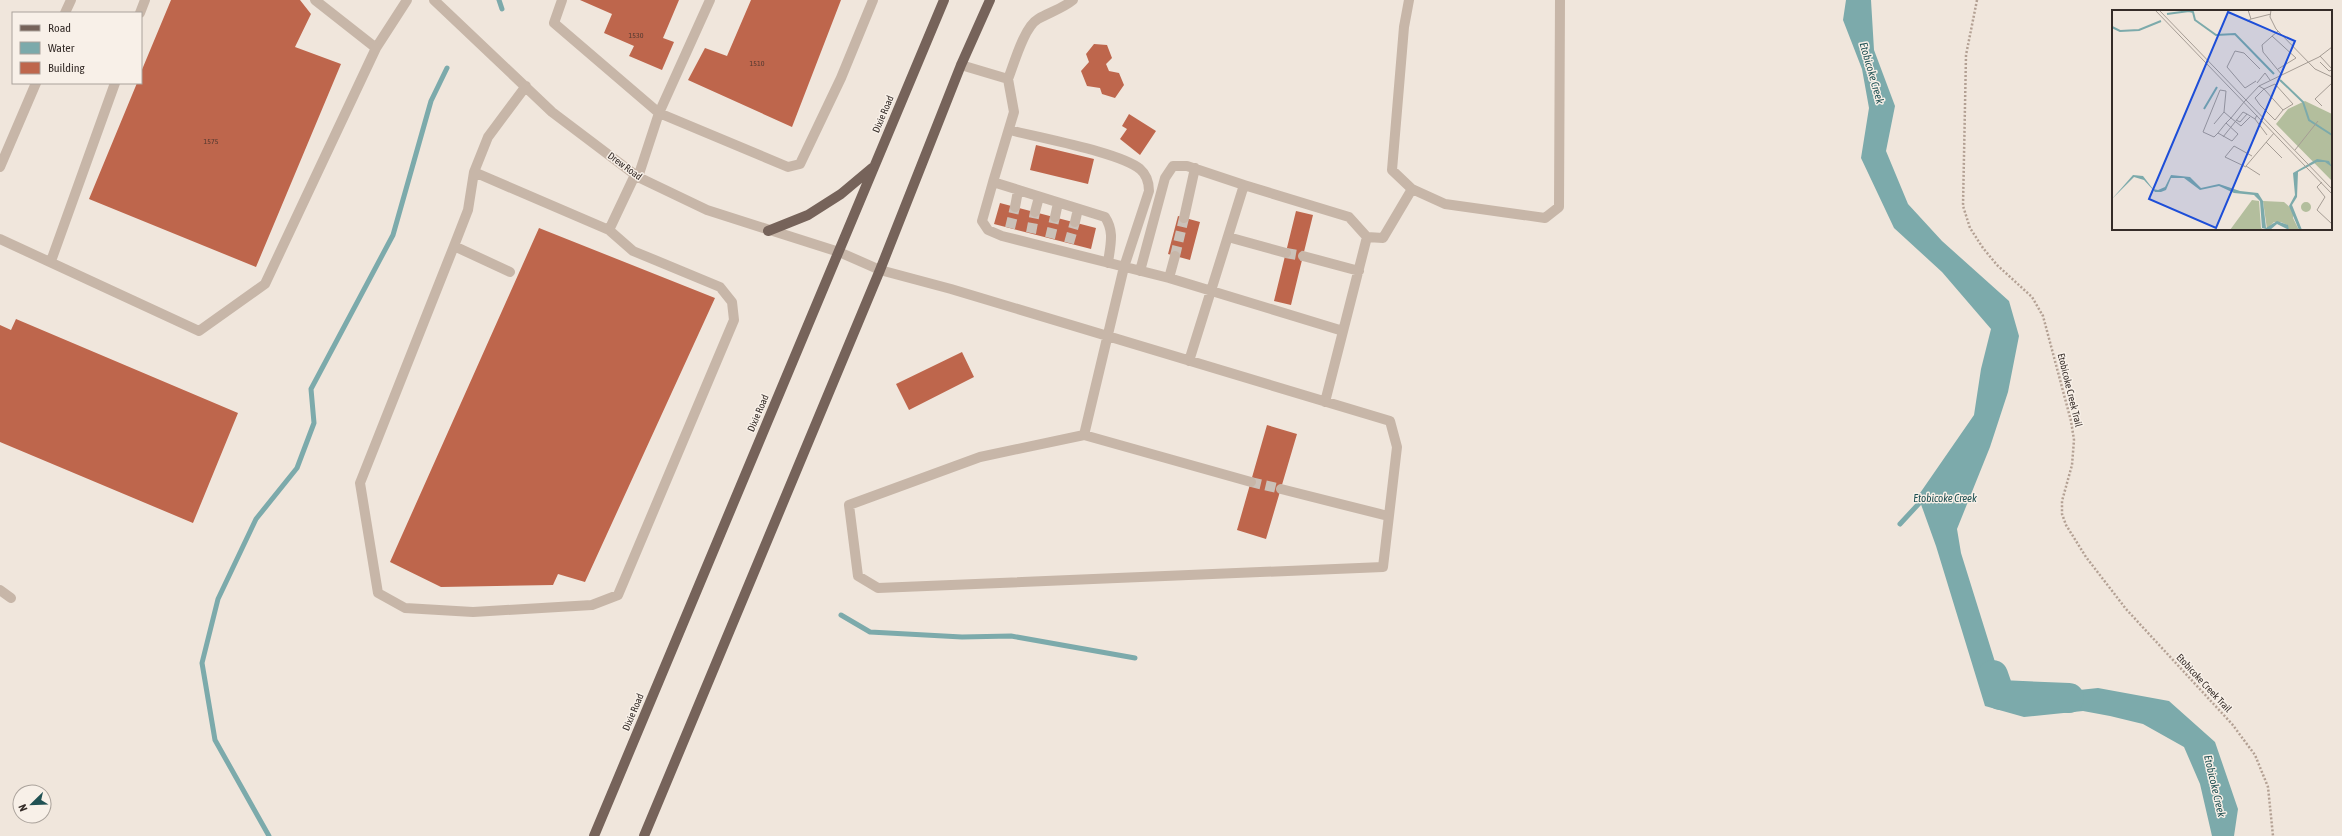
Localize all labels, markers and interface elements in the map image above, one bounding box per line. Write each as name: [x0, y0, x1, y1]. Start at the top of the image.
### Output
inset map: [2112, 10, 2332, 230]
legend: [12, 12, 142, 84]
text: Road: [48, 21, 71, 35]
house number: 1530: [628, 31, 644, 40]
text: Water: [48, 41, 75, 55]
water label: Etobicoke Creek: [1857, 41, 1887, 105]
house number: 1510: [749, 59, 765, 68]
text: Building: [48, 61, 86, 75]
street label: Dixie Road: [870, 94, 896, 134]
house number: 1575: [203, 137, 219, 146]
street label: Drew Road: [606, 150, 644, 182]
street label: Etobicoke Creek Trail: [2056, 352, 2085, 428]
street label: Dixie Road: [745, 393, 771, 433]
water label: Etobicoke Creek: [1913, 492, 1977, 504]
street label: Etobicoke Creek Trail: [2174, 652, 2234, 715]
street label: Dixie Road: [620, 692, 646, 732]
water label: Etobicoke Creek: [2202, 754, 2228, 818]
north arrow: [12, 784, 52, 824]
text: N: [16, 803, 30, 813]

